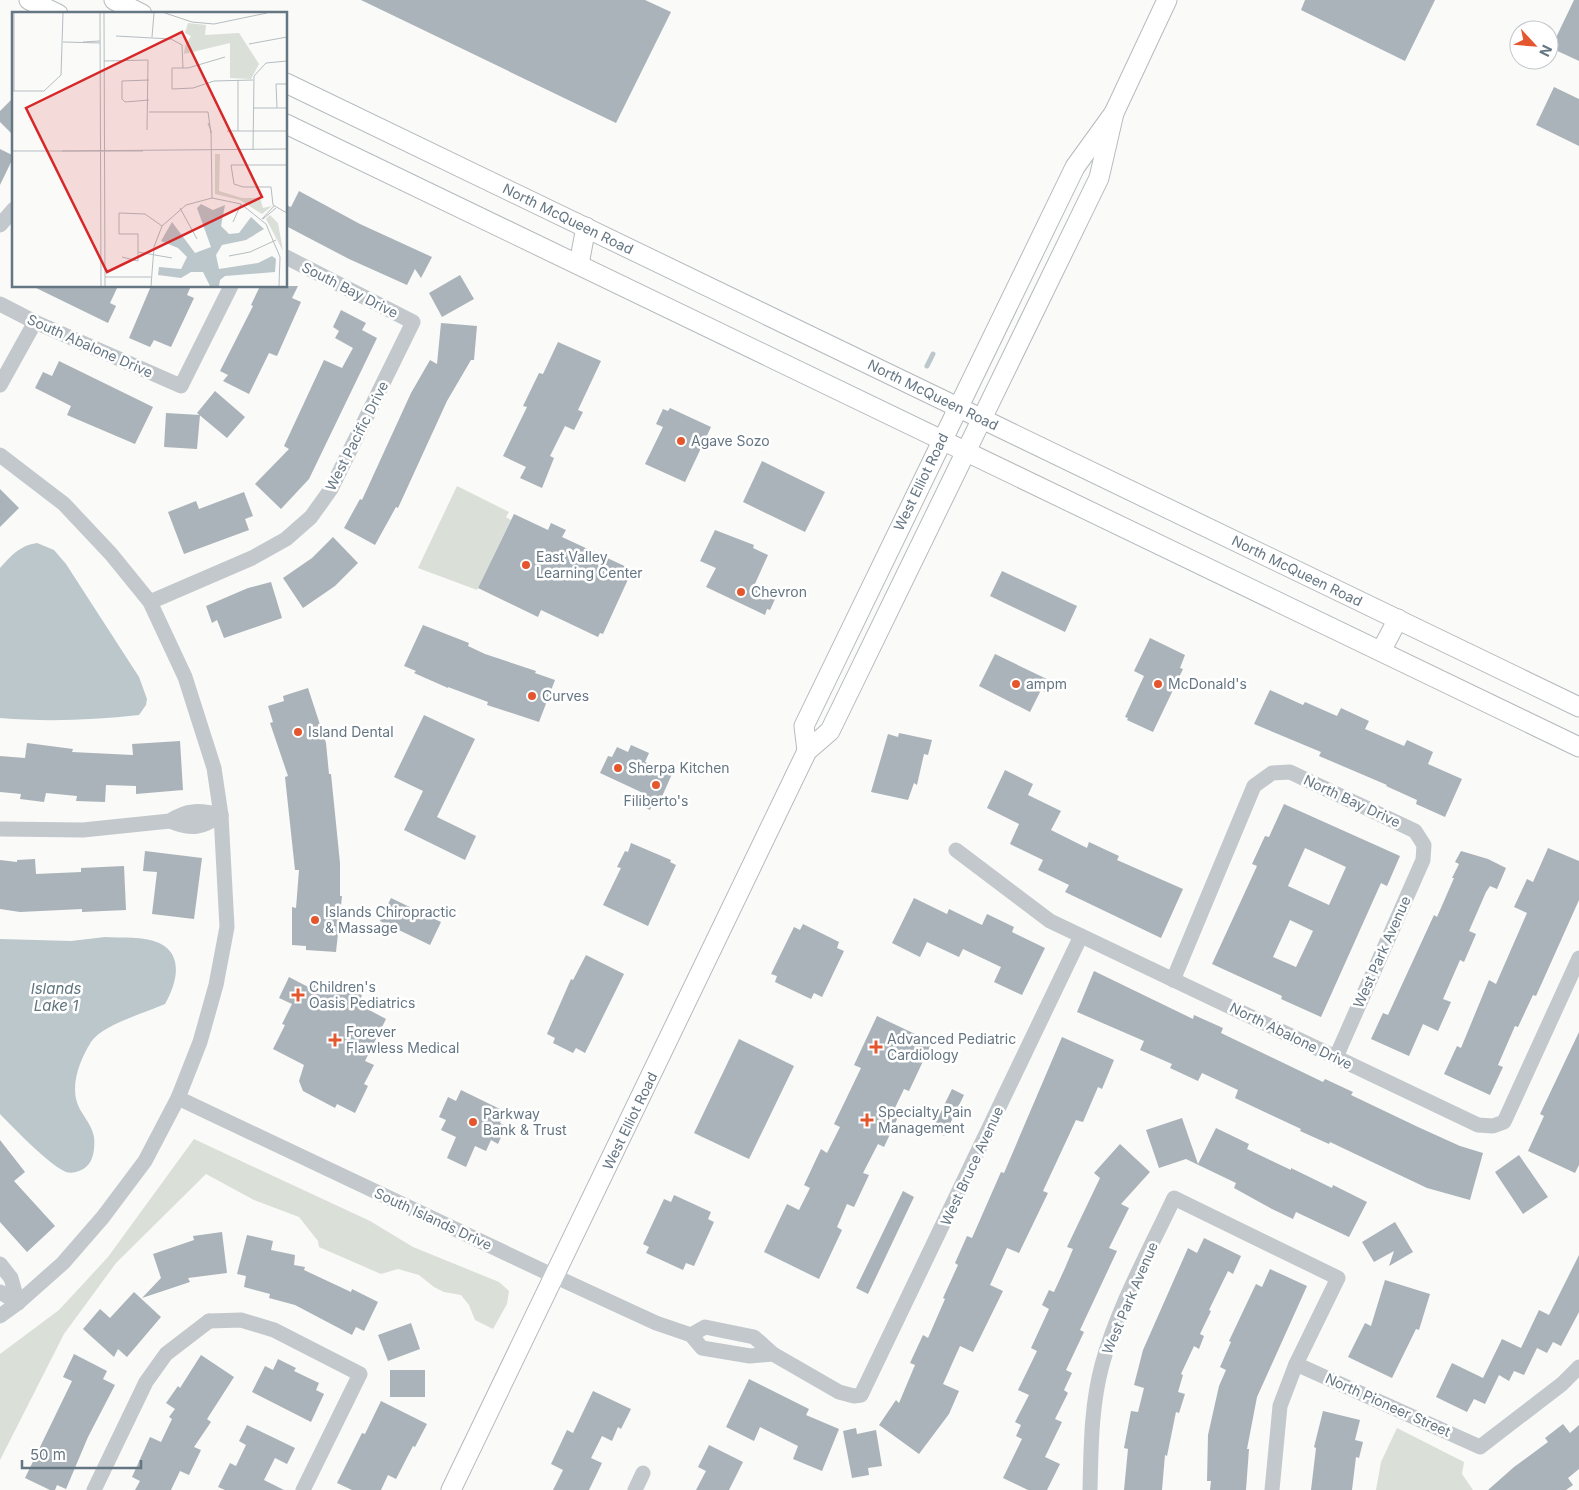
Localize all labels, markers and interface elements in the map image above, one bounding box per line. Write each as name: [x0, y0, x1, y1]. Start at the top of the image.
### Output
inset map: [12, 12, 288, 288]
north arrow: [1509, 20, 1559, 70]
text: N: [1536, 42, 1556, 59]
street label: North McQueen Road: [500, 180, 636, 258]
street label: South Bay Drive: [299, 258, 401, 321]
street label: South Abalone Drive: [25, 310, 156, 381]
street label: North McQueen Road: [865, 356, 1001, 434]
street label: West Pacific Drive: [322, 378, 392, 493]
street label: West Elliot Road: [890, 430, 952, 533]
place label: Agave Sozo: [691, 432, 770, 449]
marker: Agave Sozo: [675, 435, 687, 447]
street label: North McQueen Road: [1229, 532, 1365, 610]
place label: East Valley Learning Center: [536, 548, 643, 581]
marker: East Valley Learning Center: [520, 559, 532, 571]
place label: Chevron: [751, 583, 807, 600]
marker: Chevron: [735, 586, 747, 598]
place label: ampm: [1026, 675, 1067, 692]
place label: McDonald's: [1168, 675, 1247, 692]
marker: ampm: [1010, 678, 1022, 690]
marker: McDonald's: [1152, 678, 1164, 690]
place label: Curves: [542, 687, 589, 704]
marker: Curves: [526, 690, 538, 702]
place label: Island Dental: [308, 723, 394, 740]
marker: Island Dental: [292, 726, 304, 738]
place label: Sherpa Kitchen: [628, 759, 730, 776]
marker: Sherpa Kitchen: [612, 762, 624, 774]
street label: North Bay Drive: [1301, 771, 1403, 830]
marker: Filiberto's: [650, 779, 662, 791]
place label: Filiberto's: [624, 792, 688, 809]
street label: West Park Avenue: [1349, 893, 1414, 1010]
place label: Islands Chiropractic & Massage: [325, 903, 457, 936]
marker: Islands Chiropractic & Massage: [309, 914, 321, 926]
place label: Children's Oasis Pediatrics: [309, 978, 415, 1011]
water label: Islands Lake 1: [31, 979, 81, 1015]
marker: Children's Oasis Pediatrics: [291, 988, 305, 1002]
street label: North Abalone Drive: [1227, 998, 1355, 1073]
place label: Forever Flawless Medical: [346, 1023, 459, 1056]
place label: Advanced Pediatric Cardiology: [887, 1030, 1016, 1063]
marker: Forever Flawless Medical: [328, 1033, 342, 1047]
marker: Advanced Pediatric Cardiology: [869, 1040, 883, 1054]
street label: West Elliot Road: [599, 1069, 661, 1172]
place label: Specialty Pain Management: [878, 1103, 972, 1136]
street label: West Bruce Avenue: [937, 1104, 1007, 1228]
place label: Parkway Bank & Trust: [483, 1105, 567, 1138]
marker: Specialty Pain Management: [860, 1113, 874, 1127]
marker: Parkway Bank & Trust: [467, 1116, 479, 1128]
street label: South Islands Drive: [372, 1184, 495, 1253]
street label: West Park Avenue: [1098, 1239, 1161, 1356]
street label: North Pioneer Street: [1323, 1369, 1454, 1440]
scale bar: [22, 1438, 141, 1470]
text: 50 m: [30, 1445, 66, 1464]

